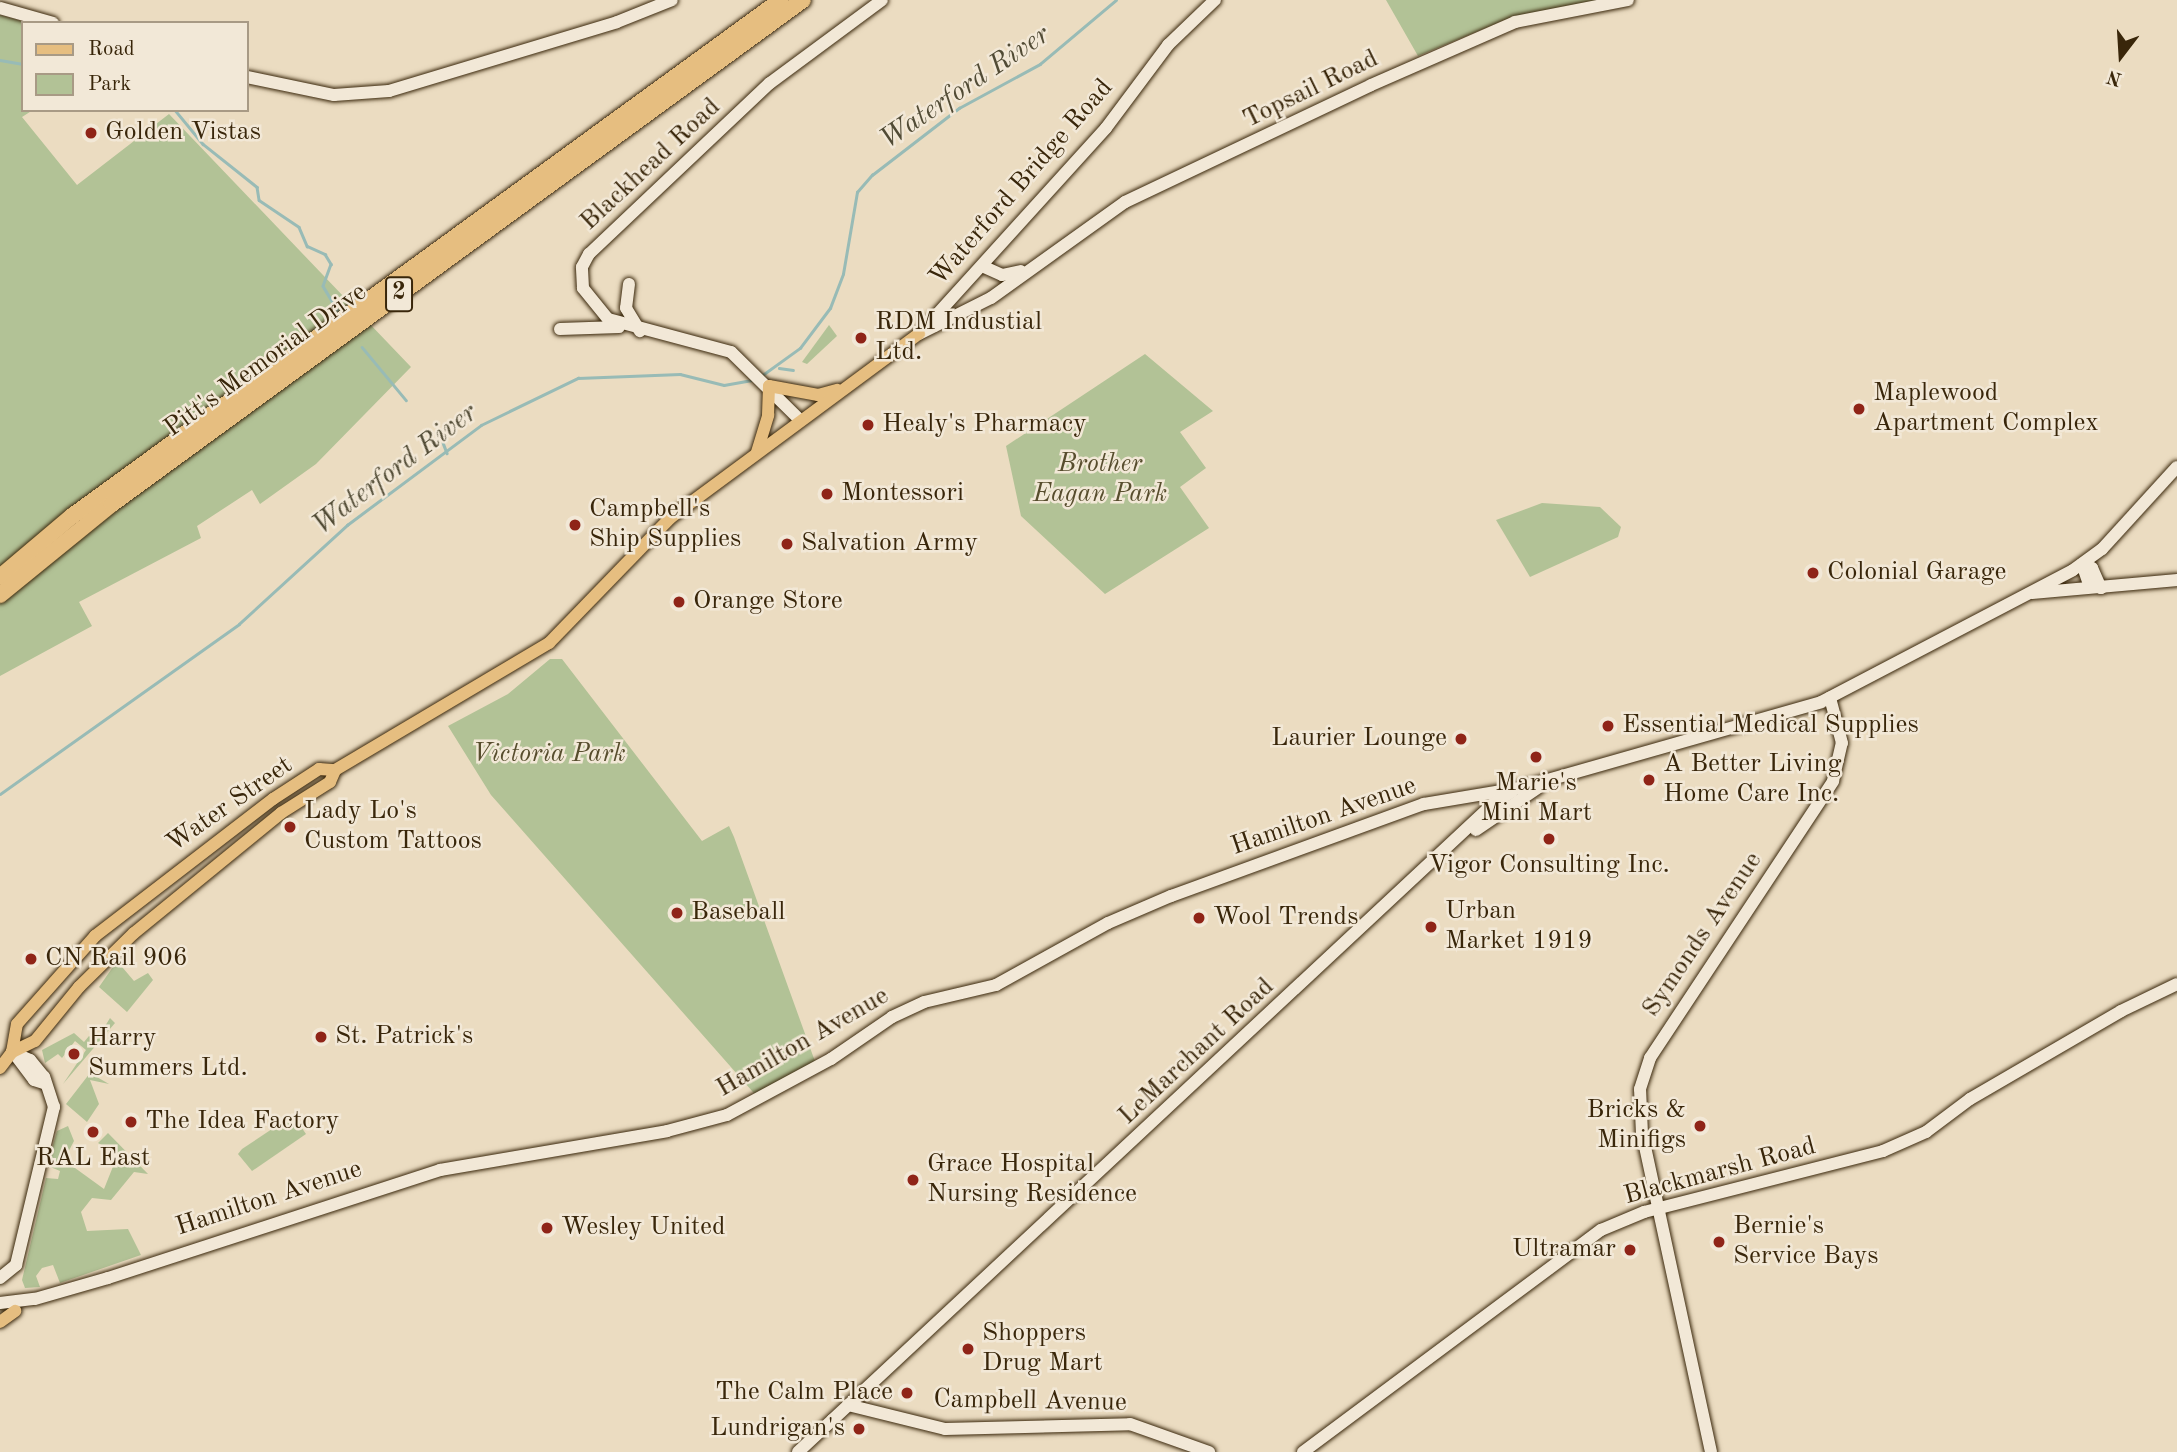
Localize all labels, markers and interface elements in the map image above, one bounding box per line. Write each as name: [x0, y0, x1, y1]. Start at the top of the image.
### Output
water label: Waterford River: [873, 19, 1057, 157]
legend: [21, 21, 248, 112]
north arrow: [2086, 21, 2156, 91]
text: Road: [88, 39, 135, 60]
street label: Topsail Road: [1238, 44, 1384, 136]
text: N: [2105, 65, 2124, 88]
street label: Waterford Bridge Road: [924, 73, 1120, 293]
text: Park: [88, 74, 131, 95]
street label: Blackhead Road: [574, 92, 728, 238]
place label: Golden Vistas: [105, 117, 261, 149]
marker: Golden Vistas: [83, 125, 99, 141]
road number: 2: [385, 274, 413, 314]
street label: Pitt's Memorial Drive: [159, 277, 373, 445]
place label: RDM Industial Ltd.: [875, 307, 1042, 368]
marker: RDM Industial Ltd.: [853, 330, 869, 346]
place label: Maplewood Apartment Complex: [1873, 378, 2099, 440]
water label: Waterford River: [306, 397, 484, 543]
marker: Maplewood Apartment Complex: [1851, 401, 1867, 417]
place label: Healy's Pharmacy: [882, 409, 1087, 441]
marker: Healy's Pharmacy: [860, 417, 876, 433]
park label: Brother Eagan Park: [1033, 449, 1167, 510]
place label: Montessori: [841, 478, 964, 510]
marker: Montessori: [819, 486, 835, 502]
place label: Campbell's Ship Supplies: [589, 494, 741, 556]
marker: Campbell's Ship Supplies: [567, 517, 583, 533]
place label: Salvation Army: [801, 528, 978, 560]
marker: Salvation Army: [779, 536, 795, 552]
place label: Colonial Garage: [1827, 557, 2007, 589]
marker: Colonial Garage: [1805, 565, 1821, 581]
place label: Orange Store: [693, 586, 843, 618]
marker: Orange Store: [671, 594, 687, 610]
place label: Essential Medical Supplies: [1622, 710, 1919, 742]
marker: Essential Medical Supplies: [1600, 718, 1616, 734]
place label: Laurier Lounge: [1271, 723, 1447, 755]
marker: Laurier Lounge: [1453, 731, 1469, 747]
park label: Victoria Park: [472, 739, 626, 771]
marker: Marie's Mini Mart: [1528, 749, 1544, 765]
place label: A Better Living Home Care Inc.: [1663, 749, 1841, 810]
street label: Water Street: [161, 750, 299, 860]
place label: Marie's Mini Mart: [1480, 768, 1592, 830]
street label: Hamilton Avenue: [1227, 771, 1421, 863]
marker: A Better Living Home Care Inc.: [1641, 772, 1657, 788]
place label: Lady Lo's Custom Tattoos: [304, 796, 482, 858]
marker: Lady Lo's Custom Tattoos: [282, 819, 298, 835]
marker: Vigor Consulting Inc.: [1541, 831, 1557, 847]
street label: Symonds Avenue: [1636, 847, 1770, 1023]
place label: Vigor Consulting Inc.: [1428, 850, 1670, 882]
place label: Urban Market 1919: [1445, 896, 1592, 958]
place label: Baseball: [691, 897, 785, 929]
place label: Wool Trends: [1213, 902, 1358, 934]
marker: Baseball: [669, 905, 685, 921]
marker: Wool Trends: [1191, 910, 1207, 926]
marker: Urban Market 1919: [1423, 919, 1439, 935]
place label: CN Rail 906: [45, 943, 188, 975]
marker: CN Rail 906: [23, 951, 39, 967]
street label: LeMarchant Road: [1113, 972, 1281, 1132]
street label: Hamilton Avenue: [711, 981, 895, 1105]
place label: St. Patrick's: [335, 1021, 473, 1053]
place label: Harry Summers Ltd.: [88, 1023, 248, 1084]
marker: St. Patrick's: [313, 1029, 329, 1045]
marker: Harry Summers Ltd.: [66, 1046, 82, 1062]
place label: Bricks & Minifigs: [1587, 1095, 1686, 1156]
place label: The Idea Factory: [145, 1106, 339, 1138]
marker: The Idea Factory: [123, 1114, 139, 1130]
marker: Bricks & Minifigs: [1692, 1118, 1708, 1134]
marker: RAL East: [85, 1124, 101, 1140]
street label: Blackmarsh Road: [1621, 1131, 1819, 1213]
place label: RAL East: [36, 1143, 150, 1175]
place label: Grace Hospital Nursing Residence: [927, 1149, 1137, 1210]
street label: Hamilton Avenue: [172, 1154, 366, 1244]
marker: Grace Hospital Nursing Residence: [905, 1172, 921, 1188]
place label: Bernie's Service Bays: [1733, 1211, 1879, 1272]
place label: Wesley United: [561, 1212, 726, 1244]
marker: Wesley United: [539, 1220, 555, 1236]
place label: Ultramar: [1512, 1234, 1616, 1266]
marker: Bernie's Service Bays: [1711, 1234, 1727, 1250]
marker: Ultramar: [1622, 1242, 1638, 1258]
place label: Shoppers Drug Mart: [982, 1318, 1103, 1380]
marker: Shoppers Drug Mart: [960, 1341, 976, 1357]
place label: The Calm Place: [715, 1377, 893, 1409]
marker: The Calm Place: [899, 1385, 915, 1401]
street label: Campbell Avenue: [933, 1385, 1127, 1419]
place label: Lundrigan's: [710, 1413, 845, 1445]
marker: Lundrigan's: [851, 1421, 867, 1437]

